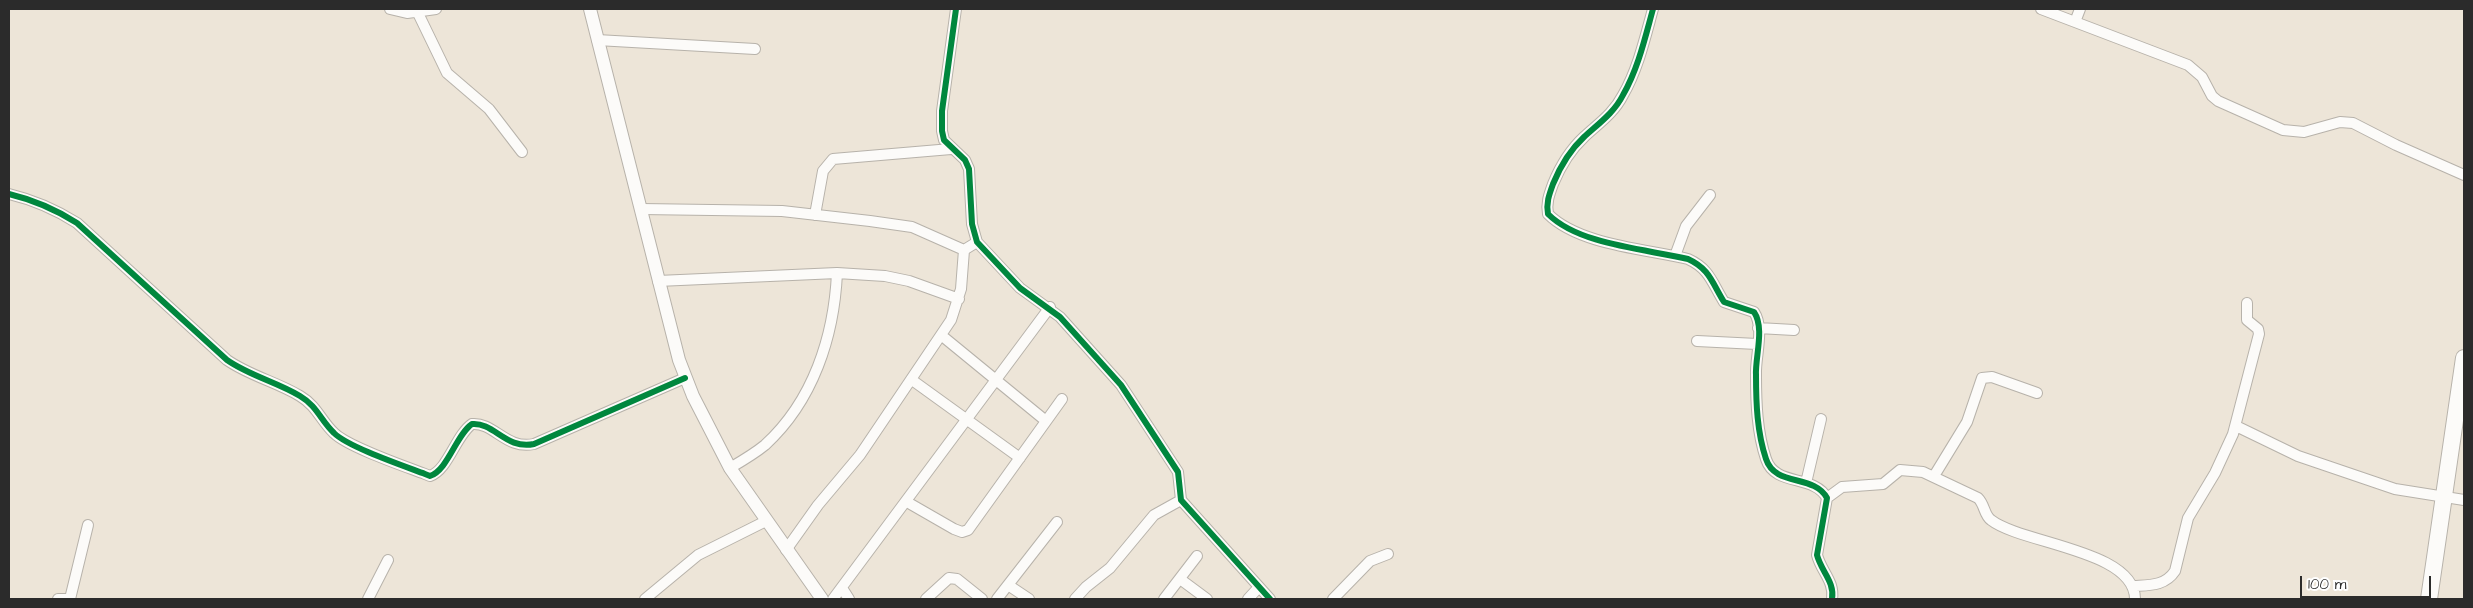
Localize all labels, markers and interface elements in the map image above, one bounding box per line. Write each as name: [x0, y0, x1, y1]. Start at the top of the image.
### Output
scale bar: [2303, 566, 2434, 598]
text: 100 m: [2308, 574, 2347, 595]

